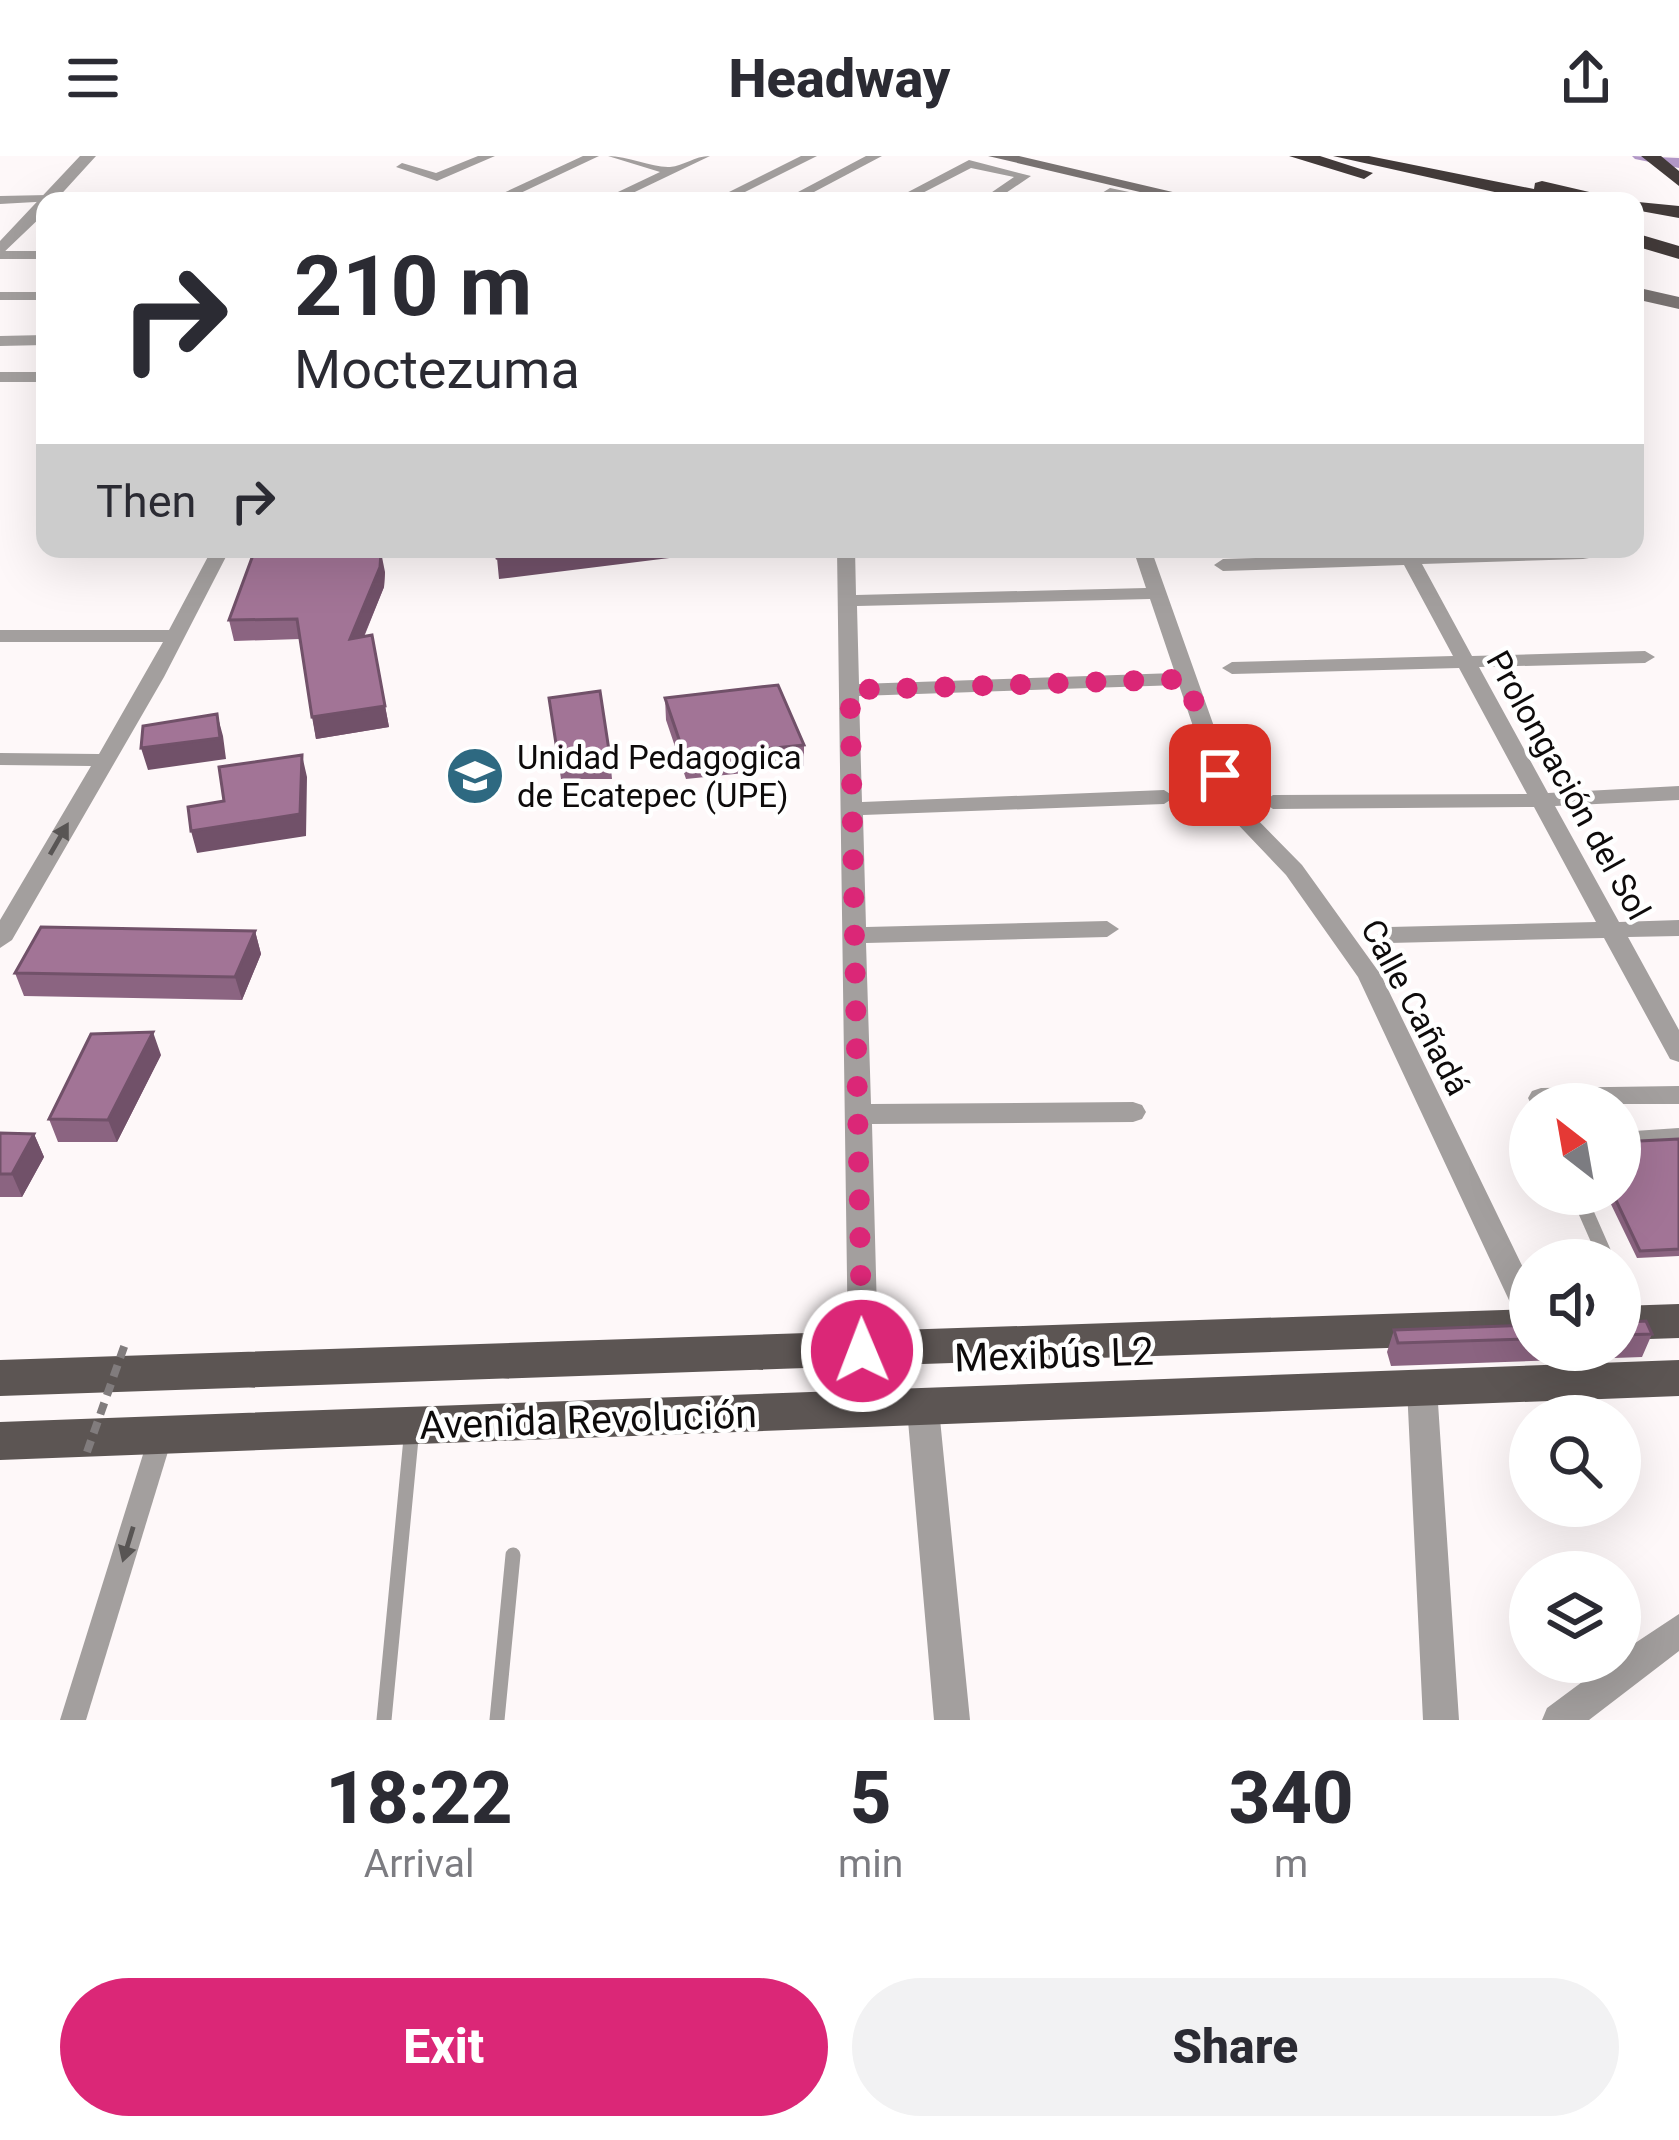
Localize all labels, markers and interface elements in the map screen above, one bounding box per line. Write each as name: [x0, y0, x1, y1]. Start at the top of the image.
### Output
icon: menu: [60, 45, 126, 111]
icon: share: [1553, 45, 1619, 111]
text: Headway: [729, 47, 950, 110]
text: 210 m: [294, 237, 532, 336]
icon: right: [96, 240, 252, 396]
text: Moctezuma: [294, 338, 580, 401]
icon: right: [220, 468, 286, 534]
text: Then: [96, 475, 196, 528]
street label: Prolongación del Sol: [1478, 644, 1659, 926]
pin: [1169, 724, 1271, 826]
place label: Unidad Pedagogica de Ecatepec (UPE): [517, 738, 802, 815]
icon: arrive: [1187, 742, 1253, 808]
school or university icon: Unidad Pedagogica de Ecatepec (UPE): [444, 745, 506, 807]
one-way arrow: [48, 822, 69, 856]
street label: Calle Cañadá: [1353, 913, 1478, 1102]
north arrow: [1509, 1083, 1641, 1215]
map controls: [1509, 1083, 1641, 1683]
button: sound: [1509, 1239, 1641, 1371]
position arrow: [799, 1288, 925, 1414]
street label: Mexibús L2: [953, 1329, 1155, 1381]
street label: Avenida Revolución: [418, 1391, 758, 1449]
button: search: [1509, 1395, 1641, 1527]
one-way arrow: [117, 1526, 136, 1563]
button: layers: [1509, 1551, 1641, 1683]
text: 18:22: [326, 1756, 513, 1841]
text: 5: [850, 1756, 891, 1841]
text: 340: [1229, 1756, 1353, 1841]
text: Arrival: [364, 1841, 474, 1887]
text: min: [838, 1841, 903, 1887]
text: m: [1274, 1841, 1308, 1887]
button: Exit: [60, 1978, 828, 2116]
button: Share: [852, 1978, 1619, 2116]

